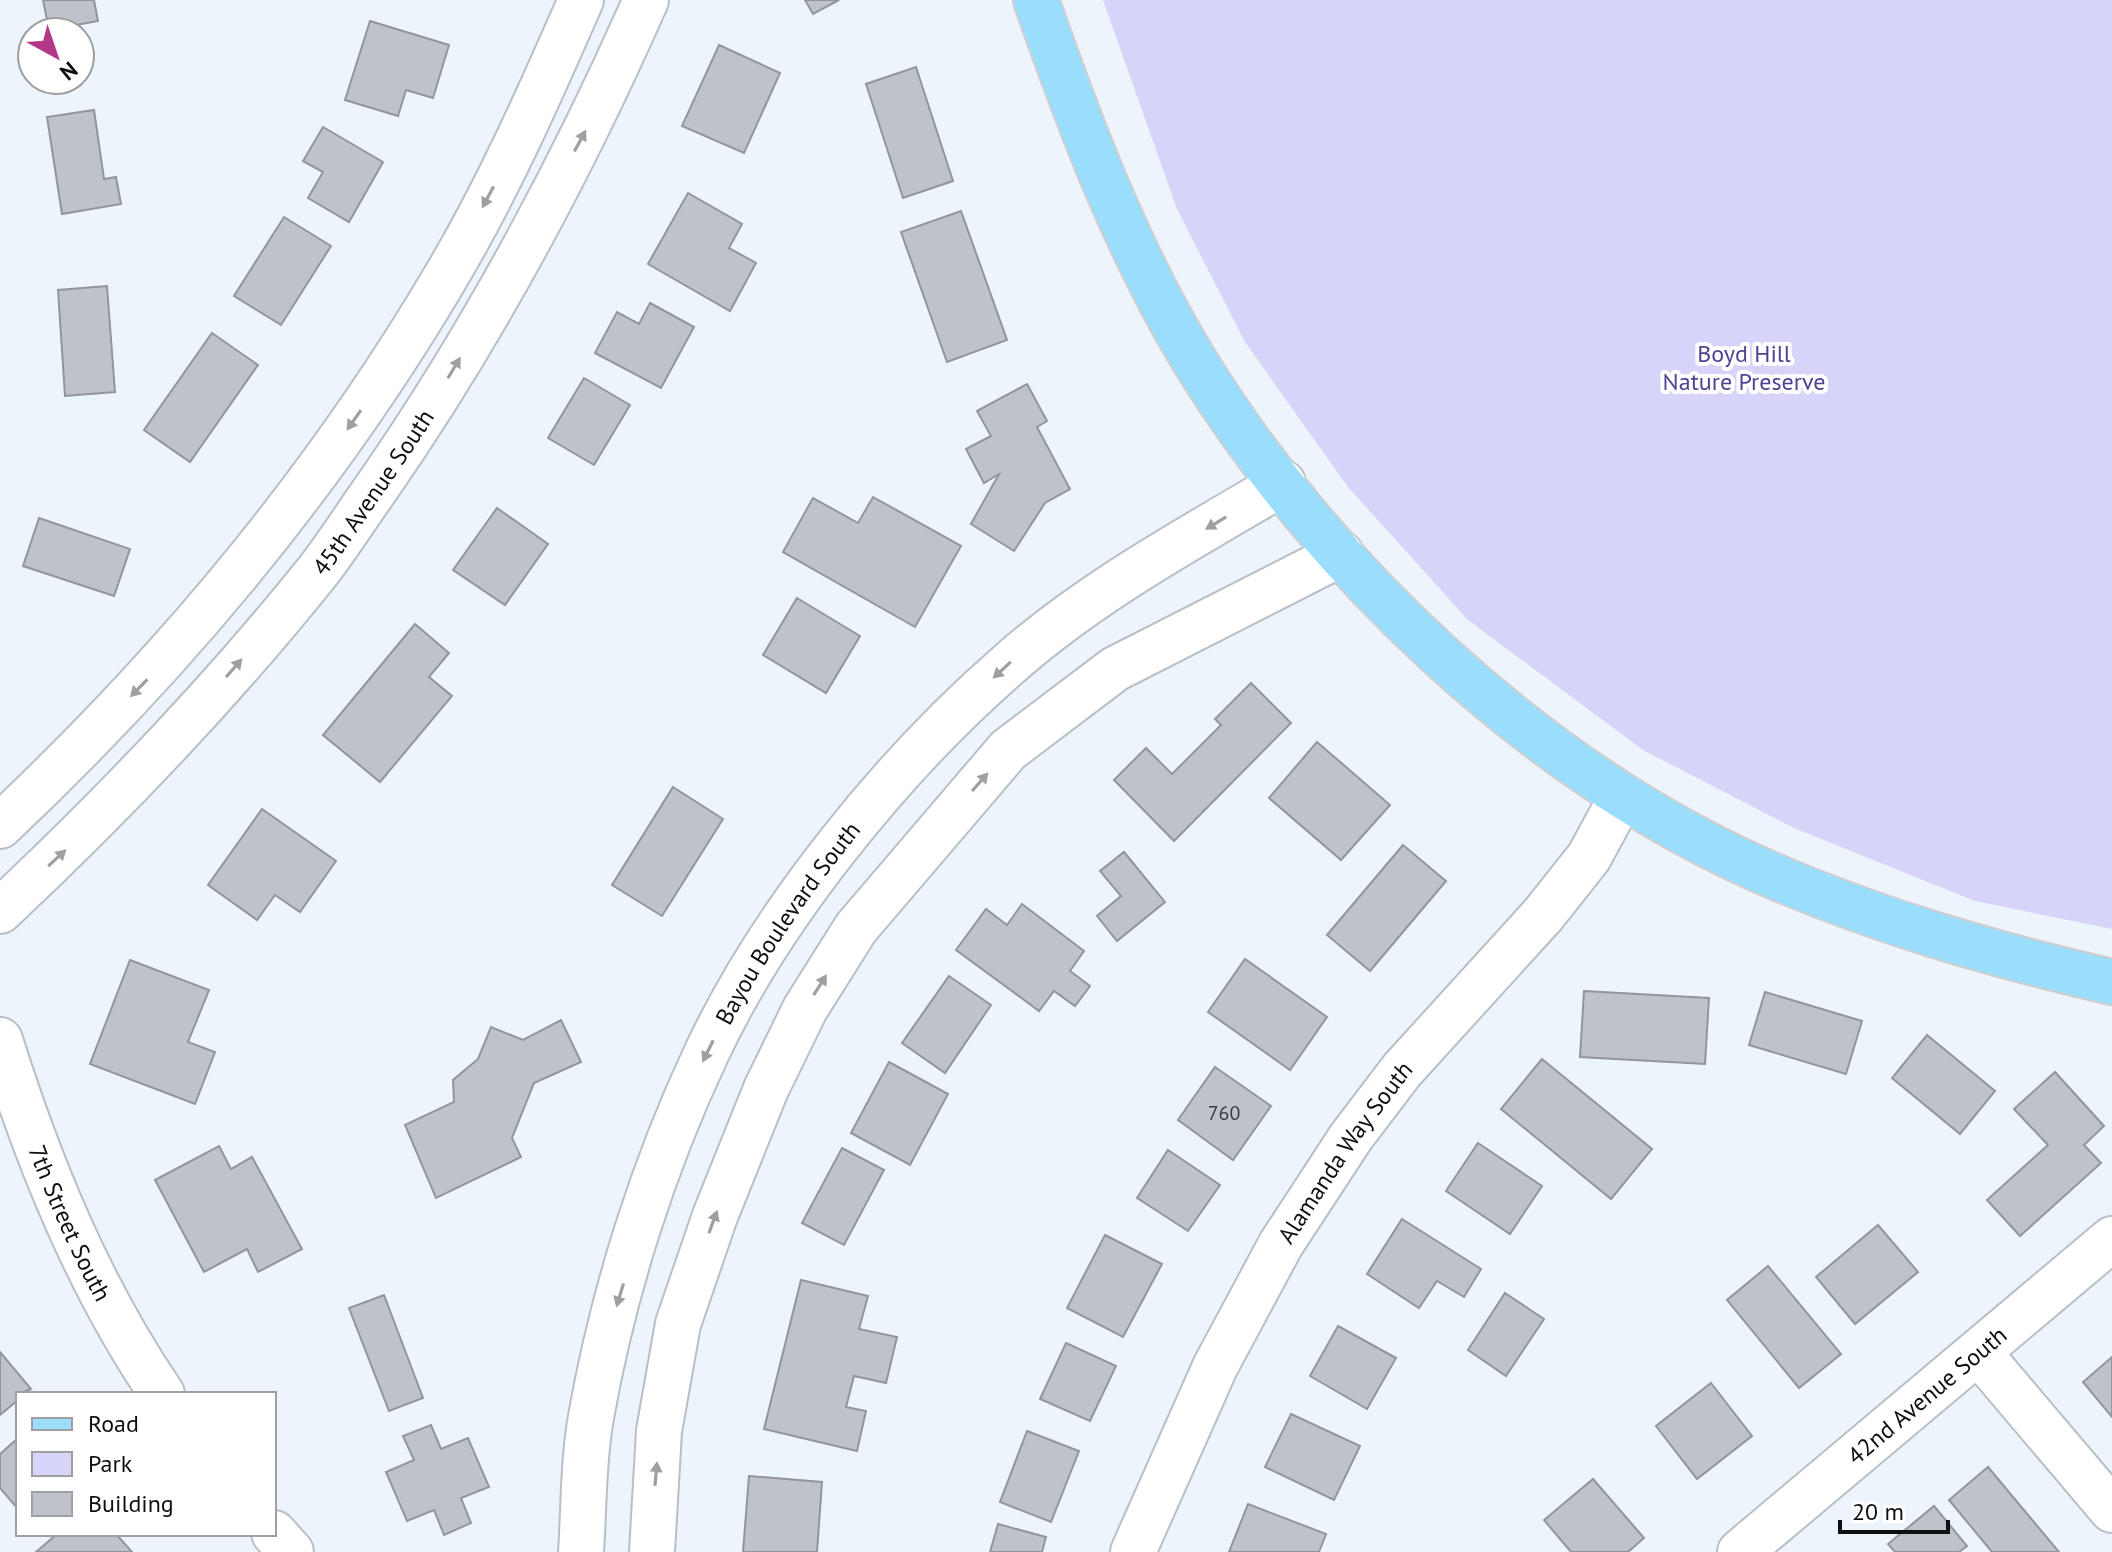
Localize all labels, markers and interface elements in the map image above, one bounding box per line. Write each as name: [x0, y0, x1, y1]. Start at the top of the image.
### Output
north arrow: [16, 16, 96, 96]
text: N: [54, 56, 83, 87]
one-way arrow: [574, 130, 587, 153]
one-way arrow: [482, 186, 496, 208]
park label: Boyd Hill Nature Preserve: [1663, 338, 1825, 397]
one-way arrow: [446, 357, 461, 380]
street label: 45th Avenue South: [305, 403, 440, 581]
one-way arrow: [347, 409, 362, 430]
one-way arrow: [1205, 515, 1227, 529]
one-way arrow: [225, 658, 243, 678]
one-way arrow: [993, 660, 1012, 678]
one-way arrow: [130, 678, 148, 697]
one-way arrow: [971, 772, 989, 791]
street label: Bayou Boulevard South: [708, 815, 867, 1030]
one-way arrow: [47, 849, 66, 867]
one-way arrow: [812, 974, 826, 996]
one-way arrow: [701, 1039, 715, 1062]
street label: Alamanda Way South: [1270, 1054, 1419, 1249]
house number: 760: [1208, 1100, 1240, 1126]
street label: 7th Street South: [22, 1140, 119, 1306]
one-way arrow: [707, 1210, 720, 1234]
one-way arrow: [613, 1283, 626, 1307]
street label: 42nd Avenue South: [1841, 1319, 2013, 1471]
legend: [16, 1392, 276, 1536]
text: Road: [88, 1408, 139, 1439]
text: Park: [88, 1448, 133, 1479]
one-way arrow: [649, 1461, 662, 1486]
scale bar: [1840, 1484, 1948, 1534]
text: Building: [88, 1488, 174, 1519]
text: 20 m: [1852, 1496, 1904, 1527]

